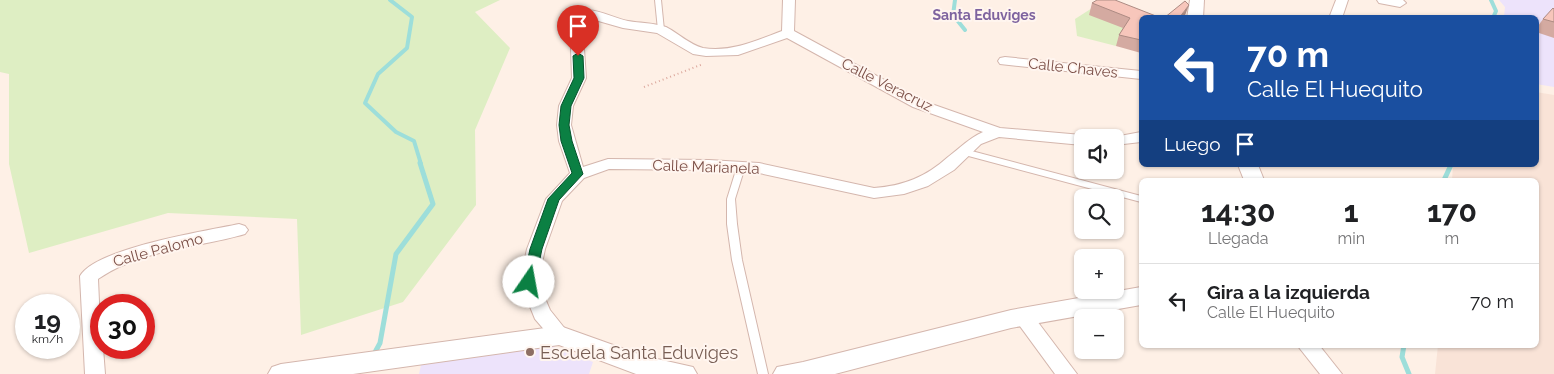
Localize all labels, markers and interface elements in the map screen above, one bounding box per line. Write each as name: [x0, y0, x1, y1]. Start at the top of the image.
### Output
pin: [557, 5, 599, 56]
district label: Santa Eduviges: [932, 7, 1036, 23]
icon: arrive: [564, 12, 592, 40]
text: 70 m: [1247, 34, 1329, 75]
icon: left: [1164, 35, 1229, 100]
street label: Calle Veracruz: [838, 54, 936, 116]
street label: Calle Chaves: [1027, 54, 1119, 82]
text: Calle El Huequito: [1247, 76, 1423, 102]
map controls: [1074, 129, 1124, 359]
button: sound: [1074, 129, 1124, 179]
icon: arrive: [1231, 130, 1259, 158]
text: Luego: [1164, 133, 1221, 155]
street label: Calle Marianela: [652, 156, 760, 178]
button: search: [1074, 189, 1124, 239]
text: 14:30: [1201, 194, 1275, 229]
text: 1: [1344, 194, 1359, 229]
text: 170: [1427, 194, 1477, 229]
street label: Calle Palomo: [111, 229, 205, 271]
text: Llegada: [1208, 229, 1268, 248]
text: min: [1337, 229, 1365, 248]
text: m: [1445, 229, 1459, 248]
button: +: [1074, 249, 1124, 299]
position arrow: [502, 255, 554, 307]
text: Gira a la izquierda: [1207, 281, 1370, 303]
icon: left: [1164, 287, 1192, 315]
text: 70 m: [1470, 290, 1514, 312]
speed limit sign: 30: [90, 294, 155, 359]
text: Calle El Huequito: [1207, 303, 1335, 322]
text: 19: [34, 305, 61, 335]
button: −: [1074, 309, 1124, 359]
text: km/h: [32, 332, 63, 346]
place label: Escuela Santa Eduviges: [540, 342, 738, 363]
marker: Escuela Santa Eduviges: [524, 346, 536, 358]

